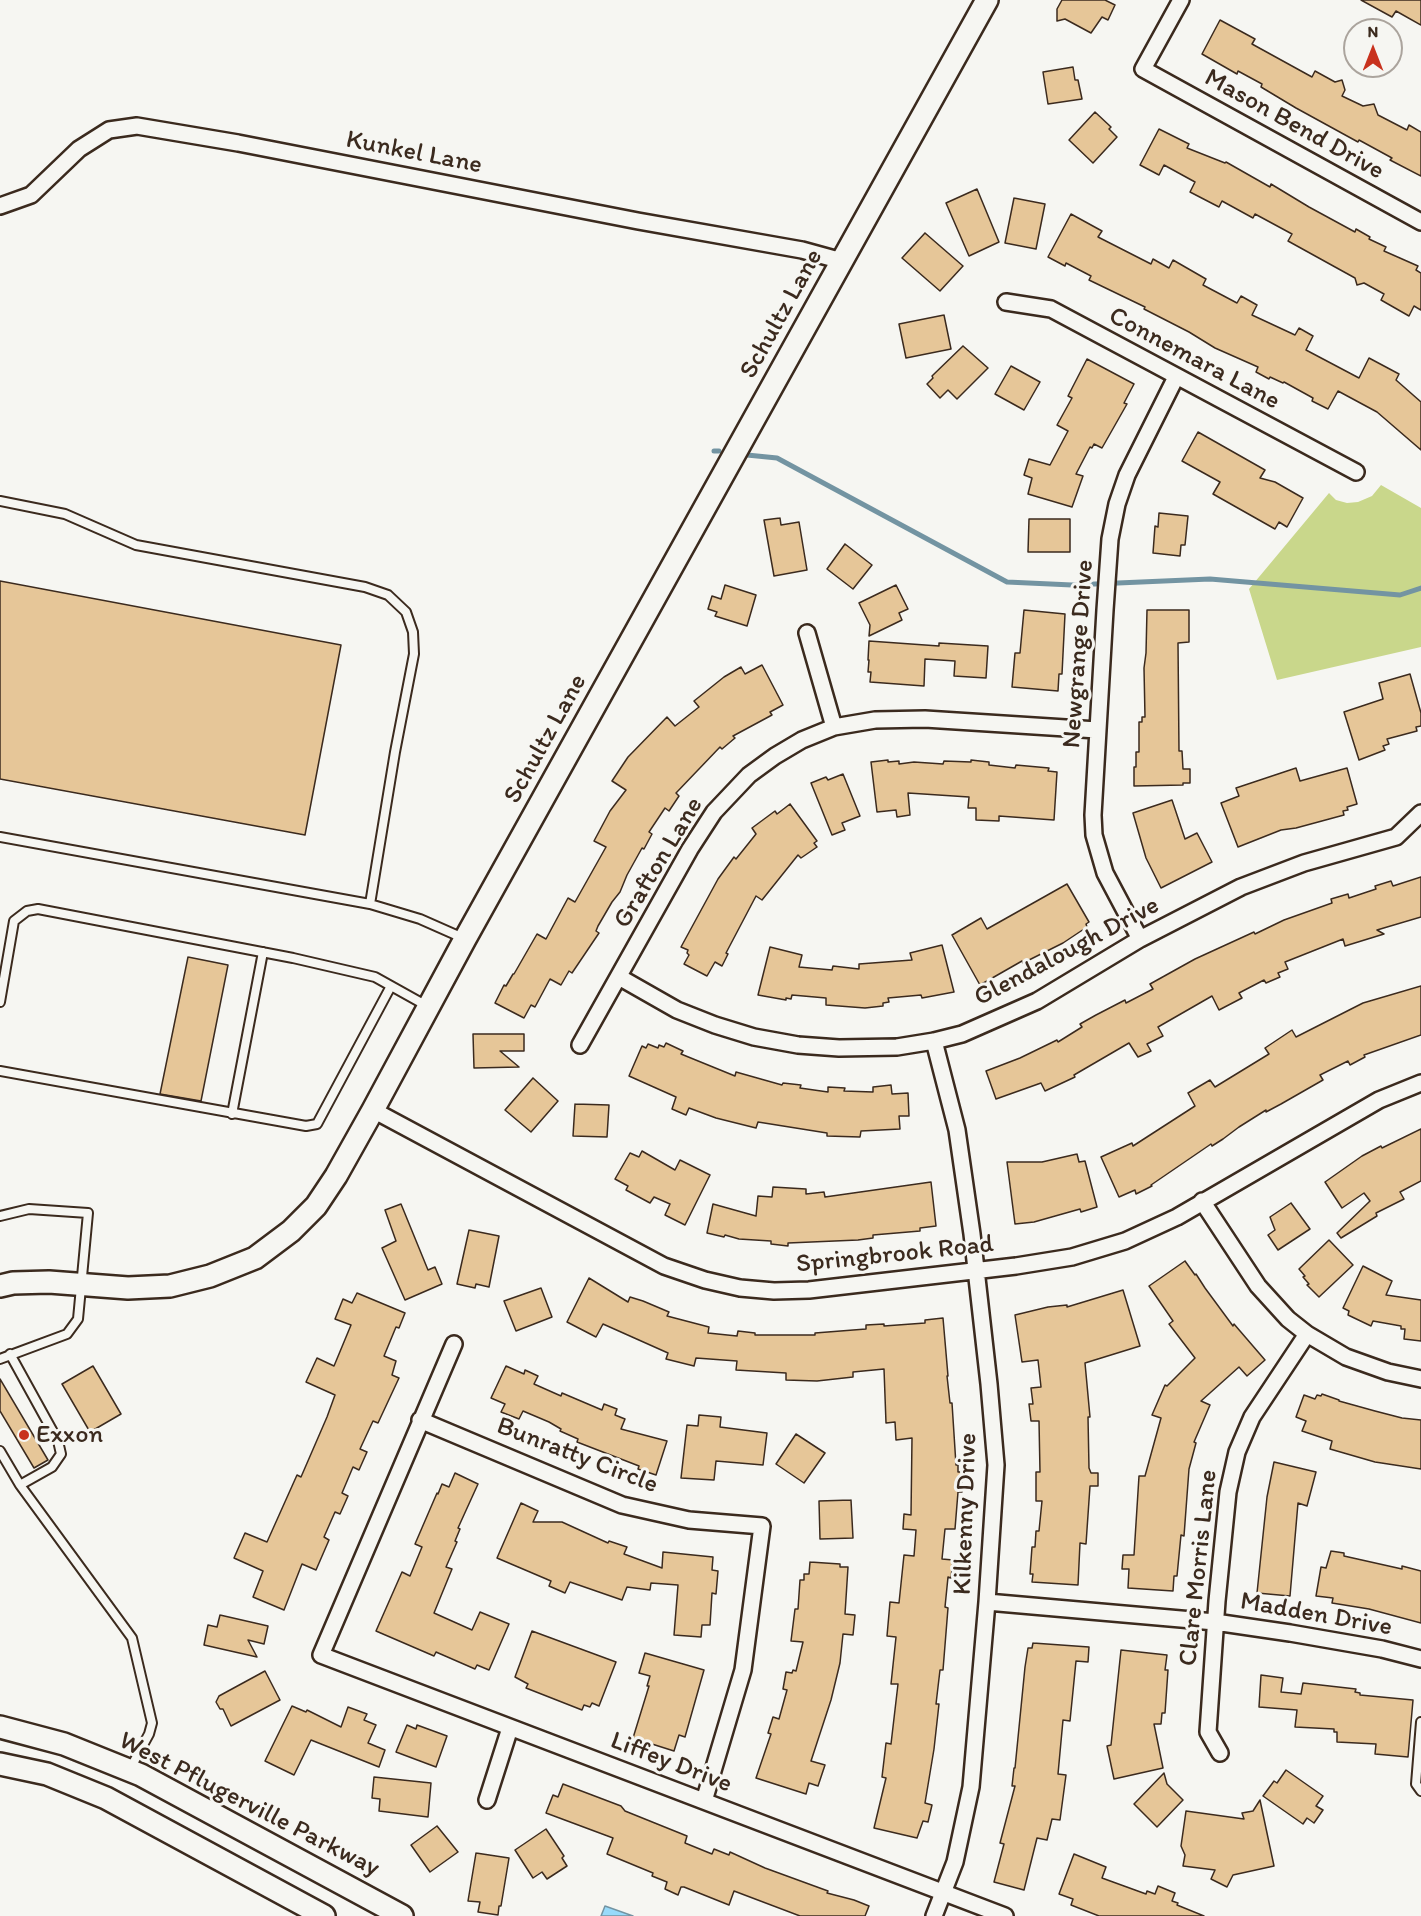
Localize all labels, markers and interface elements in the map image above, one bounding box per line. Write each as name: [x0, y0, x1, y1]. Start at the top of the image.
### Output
north arrow: [1343, 18, 1403, 78]
text: N: [1368, 22, 1378, 41]
street label: Mason Bend Drive: [1199, 63, 1389, 187]
street label: Kunkel Lane: [343, 125, 485, 181]
street label: Schultz Lane: [734, 244, 830, 384]
street label: Connemara Lane: [1103, 301, 1285, 417]
street label: Newgrange Drive: [1057, 559, 1101, 749]
street label: Schultz Lane: [498, 669, 594, 809]
street label: Grafton Lane: [608, 792, 710, 934]
street label: Glendalough Drive: [969, 890, 1165, 1014]
street label: Springbrook Road: [795, 1229, 995, 1281]
street label: Bunratty Circle: [492, 1411, 662, 1501]
place label: Exxon: [36, 1419, 103, 1451]
marker: Exxon: [17, 1428, 31, 1442]
street label: Kilkenny Drive: [948, 1432, 984, 1596]
street label: Clare Morris Lane: [1173, 1468, 1225, 1668]
street label: Madden Drive: [1238, 1586, 1394, 1644]
street label: West Pflugerville Parkway: [113, 1726, 385, 1884]
street label: Liffey Drive: [606, 1726, 736, 1800]

